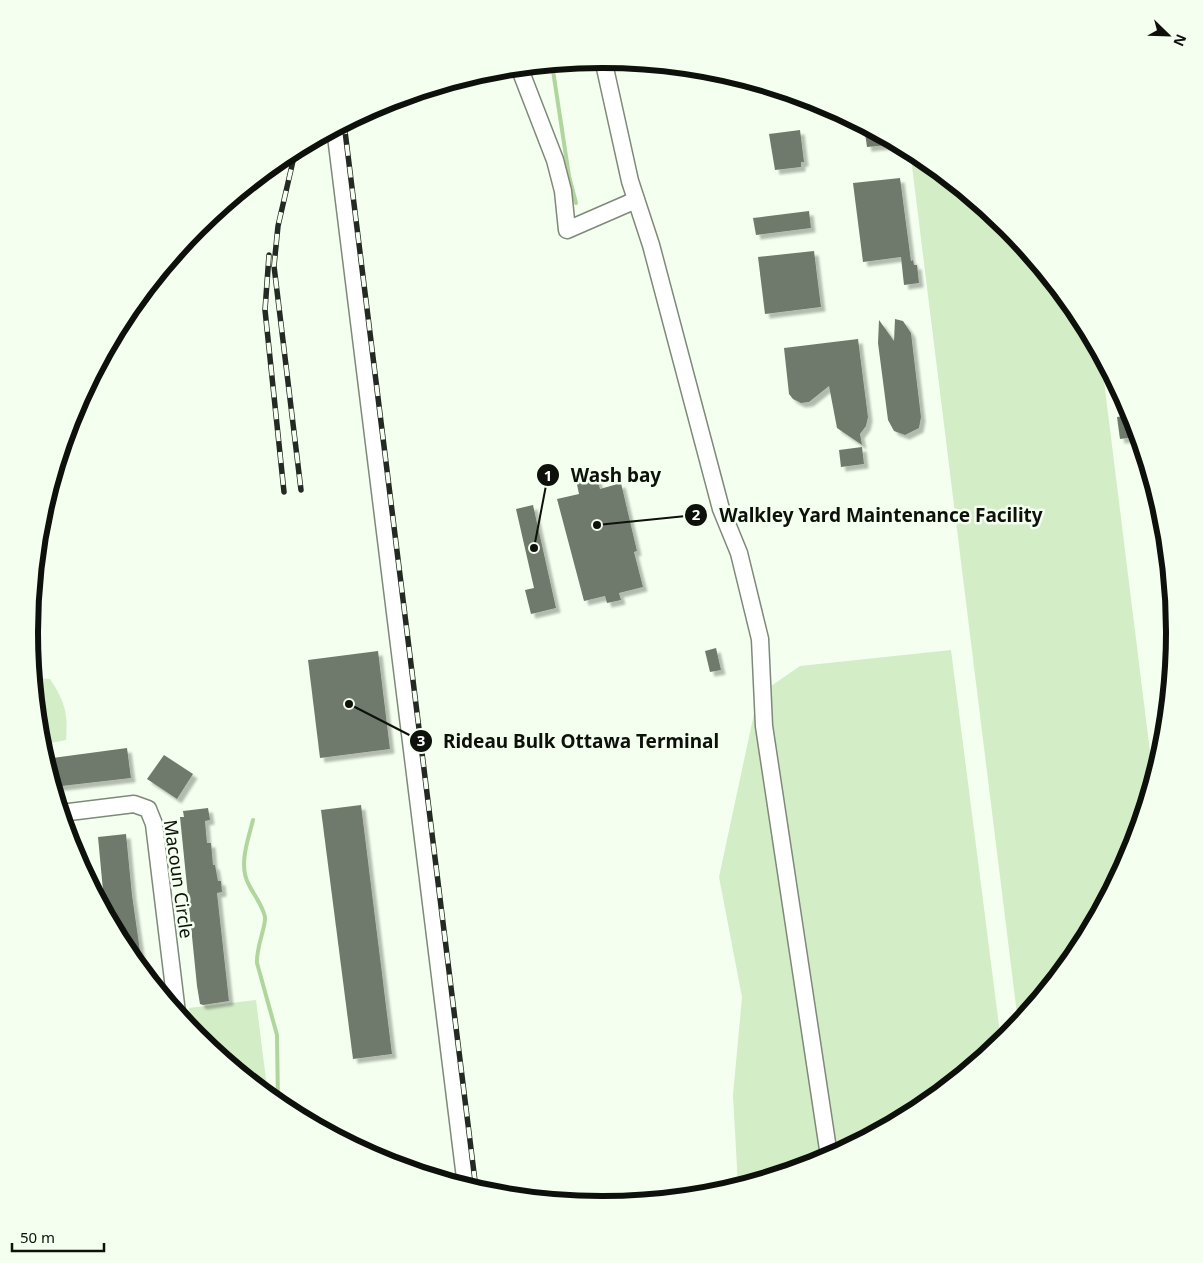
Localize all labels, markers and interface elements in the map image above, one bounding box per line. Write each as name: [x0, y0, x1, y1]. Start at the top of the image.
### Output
north arrow: [1143, 10, 1193, 60]
text: N: [1169, 31, 1191, 49]
callout: Wash bay: [535, 458, 671, 492]
text: Wash bay: [571, 462, 661, 488]
text: 1: [544, 465, 552, 485]
callout: Walkley Yard Maintenance Facility: [684, 498, 1052, 532]
text: Walkley Yard Maintenance Facility: [719, 502, 1043, 528]
text: 2: [692, 504, 701, 524]
callout: Rideau Bulk Ottawa Terminal: [408, 724, 729, 758]
text: Rideau Bulk Ottawa Terminal: [443, 728, 719, 754]
text: 3: [417, 730, 425, 750]
street label: Macoun Circle: [159, 818, 199, 940]
scale bar: [12, 1220, 105, 1252]
text: 50 m: [20, 1227, 55, 1247]

